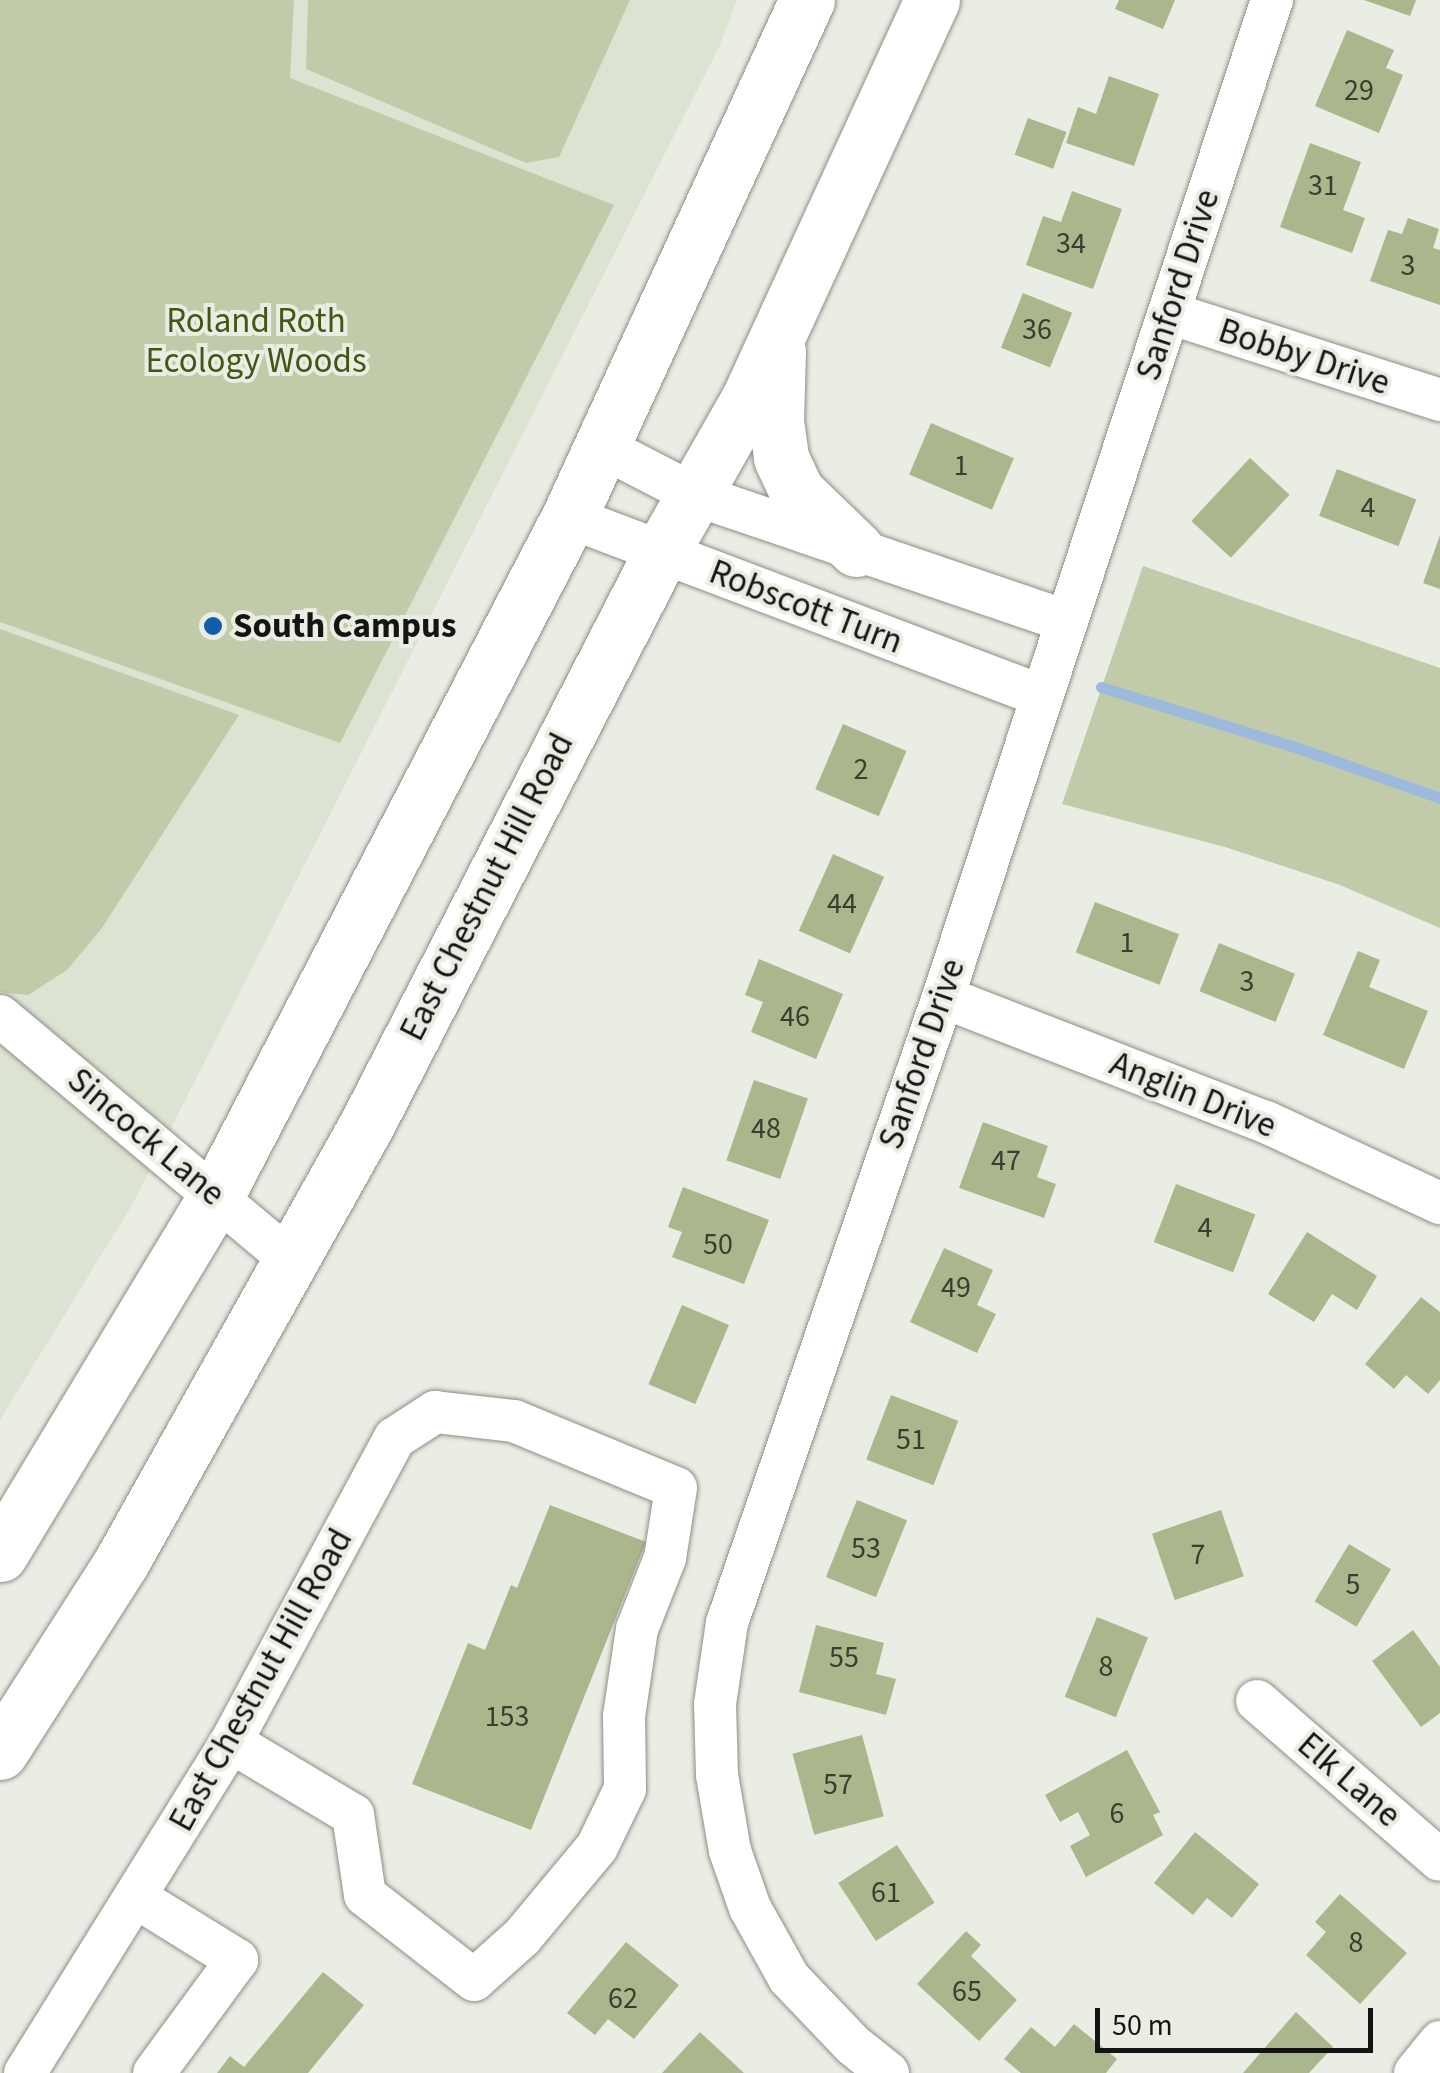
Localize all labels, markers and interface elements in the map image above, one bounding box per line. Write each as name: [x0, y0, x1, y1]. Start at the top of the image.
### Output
house number: 29: [1344, 73, 1374, 109]
house number: 31: [1308, 168, 1338, 204]
street label: Sanford Drive: [1127, 184, 1229, 386]
house number: 34: [1056, 226, 1086, 262]
house number: 3: [1401, 248, 1415, 284]
park label: Roland Roth Ecology Woods: [145, 300, 367, 382]
street label: Bobby Drive: [1213, 310, 1395, 404]
house number: 36: [1022, 312, 1052, 348]
house number: 1: [954, 448, 968, 484]
house number: 4: [1361, 490, 1375, 526]
street label: Robscott Turn: [703, 551, 909, 663]
place label: South Campus: [233, 605, 456, 647]
marker: South Campus: [202, 615, 224, 637]
street label: East Chestnut Hill Road: [391, 726, 583, 1048]
house number: 2: [854, 752, 868, 788]
house number: 44: [827, 886, 857, 922]
house number: 1: [1120, 925, 1134, 961]
street label: Sanford Drive: [870, 953, 974, 1155]
house number: 3: [1240, 964, 1254, 1000]
house number: 46: [780, 999, 810, 1035]
street label: Anglin Drive: [1104, 1043, 1282, 1147]
street label: Sincock Lane: [59, 1059, 233, 1215]
house number: 48: [751, 1111, 781, 1147]
house number: 47: [991, 1143, 1021, 1179]
house number: 4: [1198, 1210, 1212, 1246]
house number: 50: [703, 1227, 733, 1263]
house number: 49: [941, 1270, 971, 1306]
house number: 51: [896, 1422, 926, 1458]
street label: East Chestnut Hill Road: [160, 1521, 362, 1839]
house number: 53: [851, 1531, 881, 1567]
house number: 7: [1191, 1537, 1205, 1573]
house number: 5: [1346, 1567, 1360, 1603]
house number: 55: [829, 1640, 859, 1676]
house number: 8: [1099, 1649, 1113, 1685]
house number: 153: [485, 1699, 529, 1735]
street label: Elk Lane: [1289, 1724, 1409, 1836]
house number: 57: [823, 1767, 853, 1803]
house number: 6: [1110, 1796, 1124, 1832]
house number: 61: [871, 1875, 901, 1911]
house number: 8: [1349, 1925, 1363, 1961]
house number: 65: [952, 1974, 982, 2010]
house number: 62: [608, 1981, 638, 2017]
scale bar: [1100, 1988, 1378, 2050]
text: 50 m: [1112, 2004, 1173, 2047]

